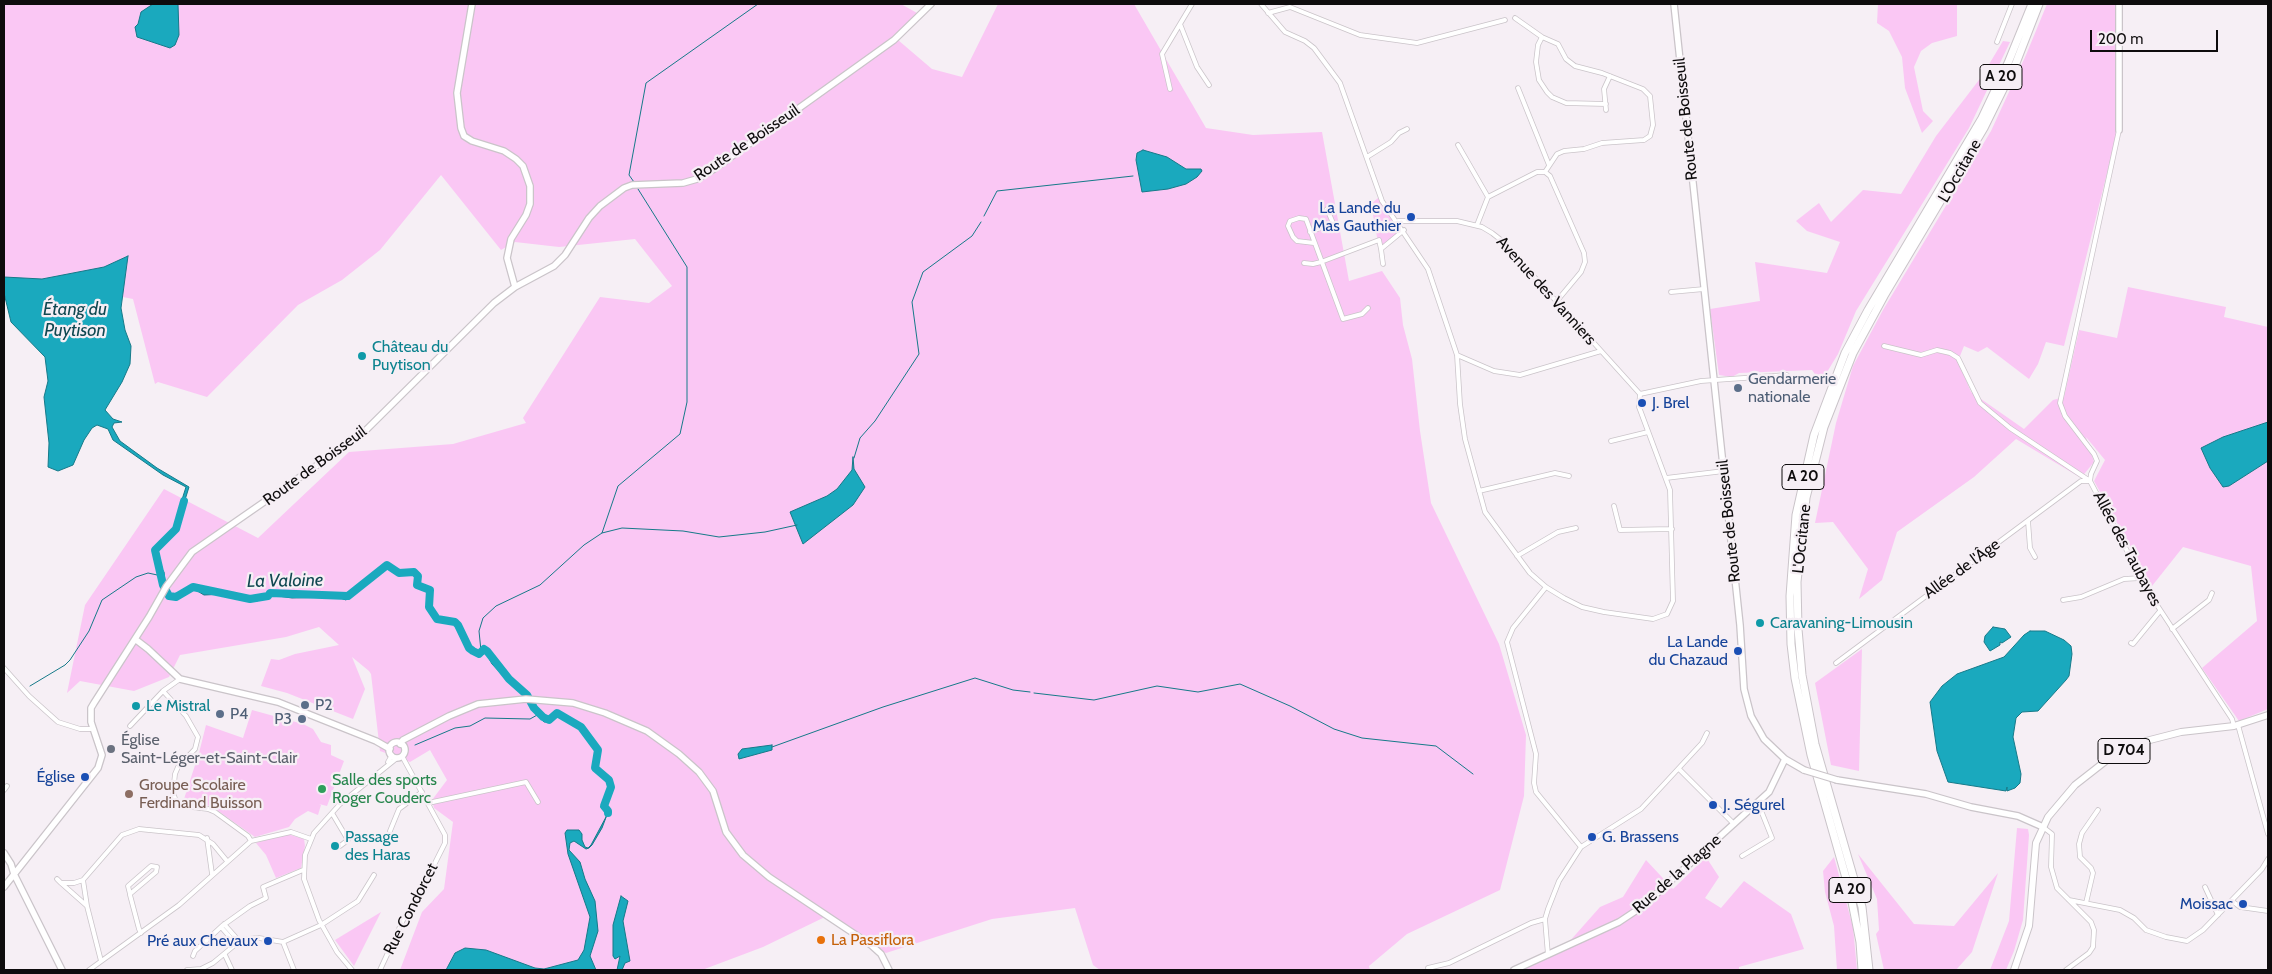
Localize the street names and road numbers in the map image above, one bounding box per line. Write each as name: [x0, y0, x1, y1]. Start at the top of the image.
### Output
street label: Route de Boisseuil: [1670, 57, 1702, 181]
road number: A 20: [1980, 64, 2022, 90]
street label: Route de Boisseuil: [691, 101, 803, 185]
street label: L'Occitane: [1934, 136, 1986, 206]
street label: Avenue des Vanniers: [1492, 233, 1600, 349]
street label: Route de Boisseuil: [260, 422, 370, 510]
street label: Route de Boisseuil: [1713, 459, 1745, 583]
road number: A 20: [1782, 464, 1824, 490]
street label: Allée des Taubayes: [2089, 488, 2165, 610]
street label: L'Occitane: [1789, 503, 1815, 575]
street label: Allée de l'Âge: [1920, 535, 2004, 603]
road number: D 704: [2098, 738, 2150, 764]
street label: Rue de la Plagne: [1629, 830, 1725, 918]
street label: Rue Condorcet: [380, 860, 442, 958]
road number: A 20: [1829, 878, 1871, 902]

